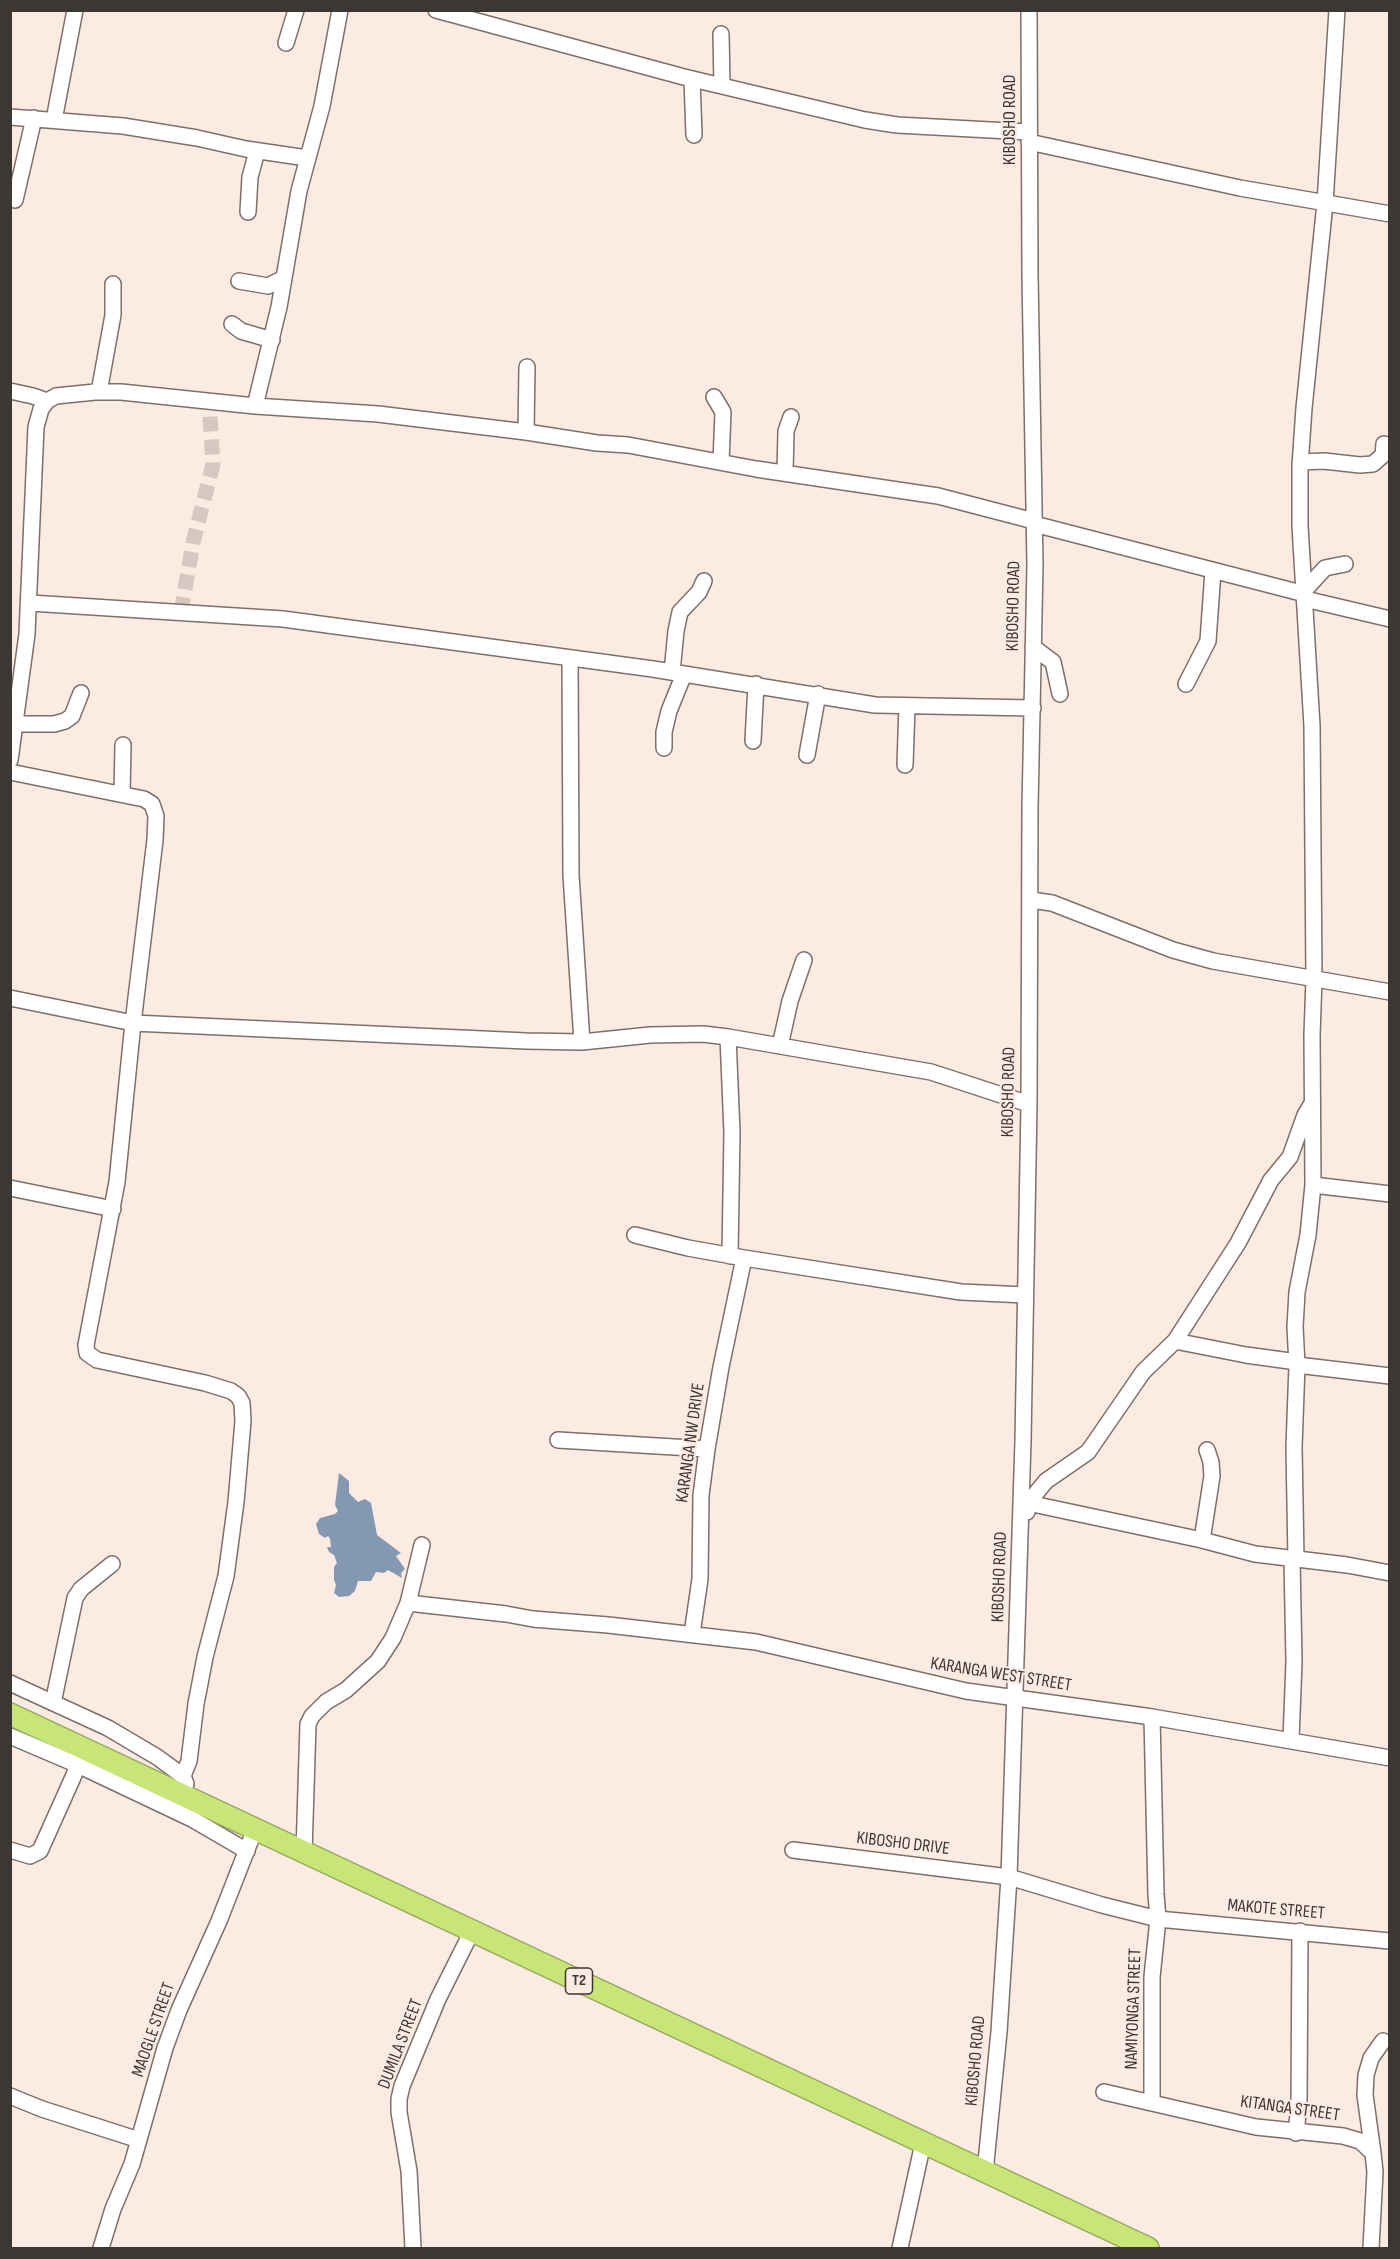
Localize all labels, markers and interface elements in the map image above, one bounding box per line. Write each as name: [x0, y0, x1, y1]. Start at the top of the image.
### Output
street label: KIBOSHO ROAD: [999, 75, 1021, 165]
street label: KIBOSHO ROAD: [1002, 561, 1026, 651]
street label: KIBOSHO ROAD: [997, 1047, 1021, 1137]
street label: KARANGA NW DRIVE: [672, 1382, 710, 1504]
street label: KIBOSHO ROAD: [988, 1531, 1012, 1623]
street label: KARANGA WEST STREET: [929, 1653, 1073, 1697]
street label: KIBOSHO DRIVE: [855, 1828, 951, 1860]
street label: MAKOTE STREET: [1226, 1895, 1326, 1925]
street label: NAMIYONGA STREET: [1121, 1948, 1147, 2070]
road number: T2: [566, 1968, 592, 1994]
street label: MAOGLE STREET: [128, 1980, 180, 2080]
street label: DUMILA STREET: [374, 1996, 428, 2092]
street label: KIBOSHO ROAD: [961, 2015, 991, 2107]
street label: KITANGA STREET: [1239, 2091, 1341, 2127]

